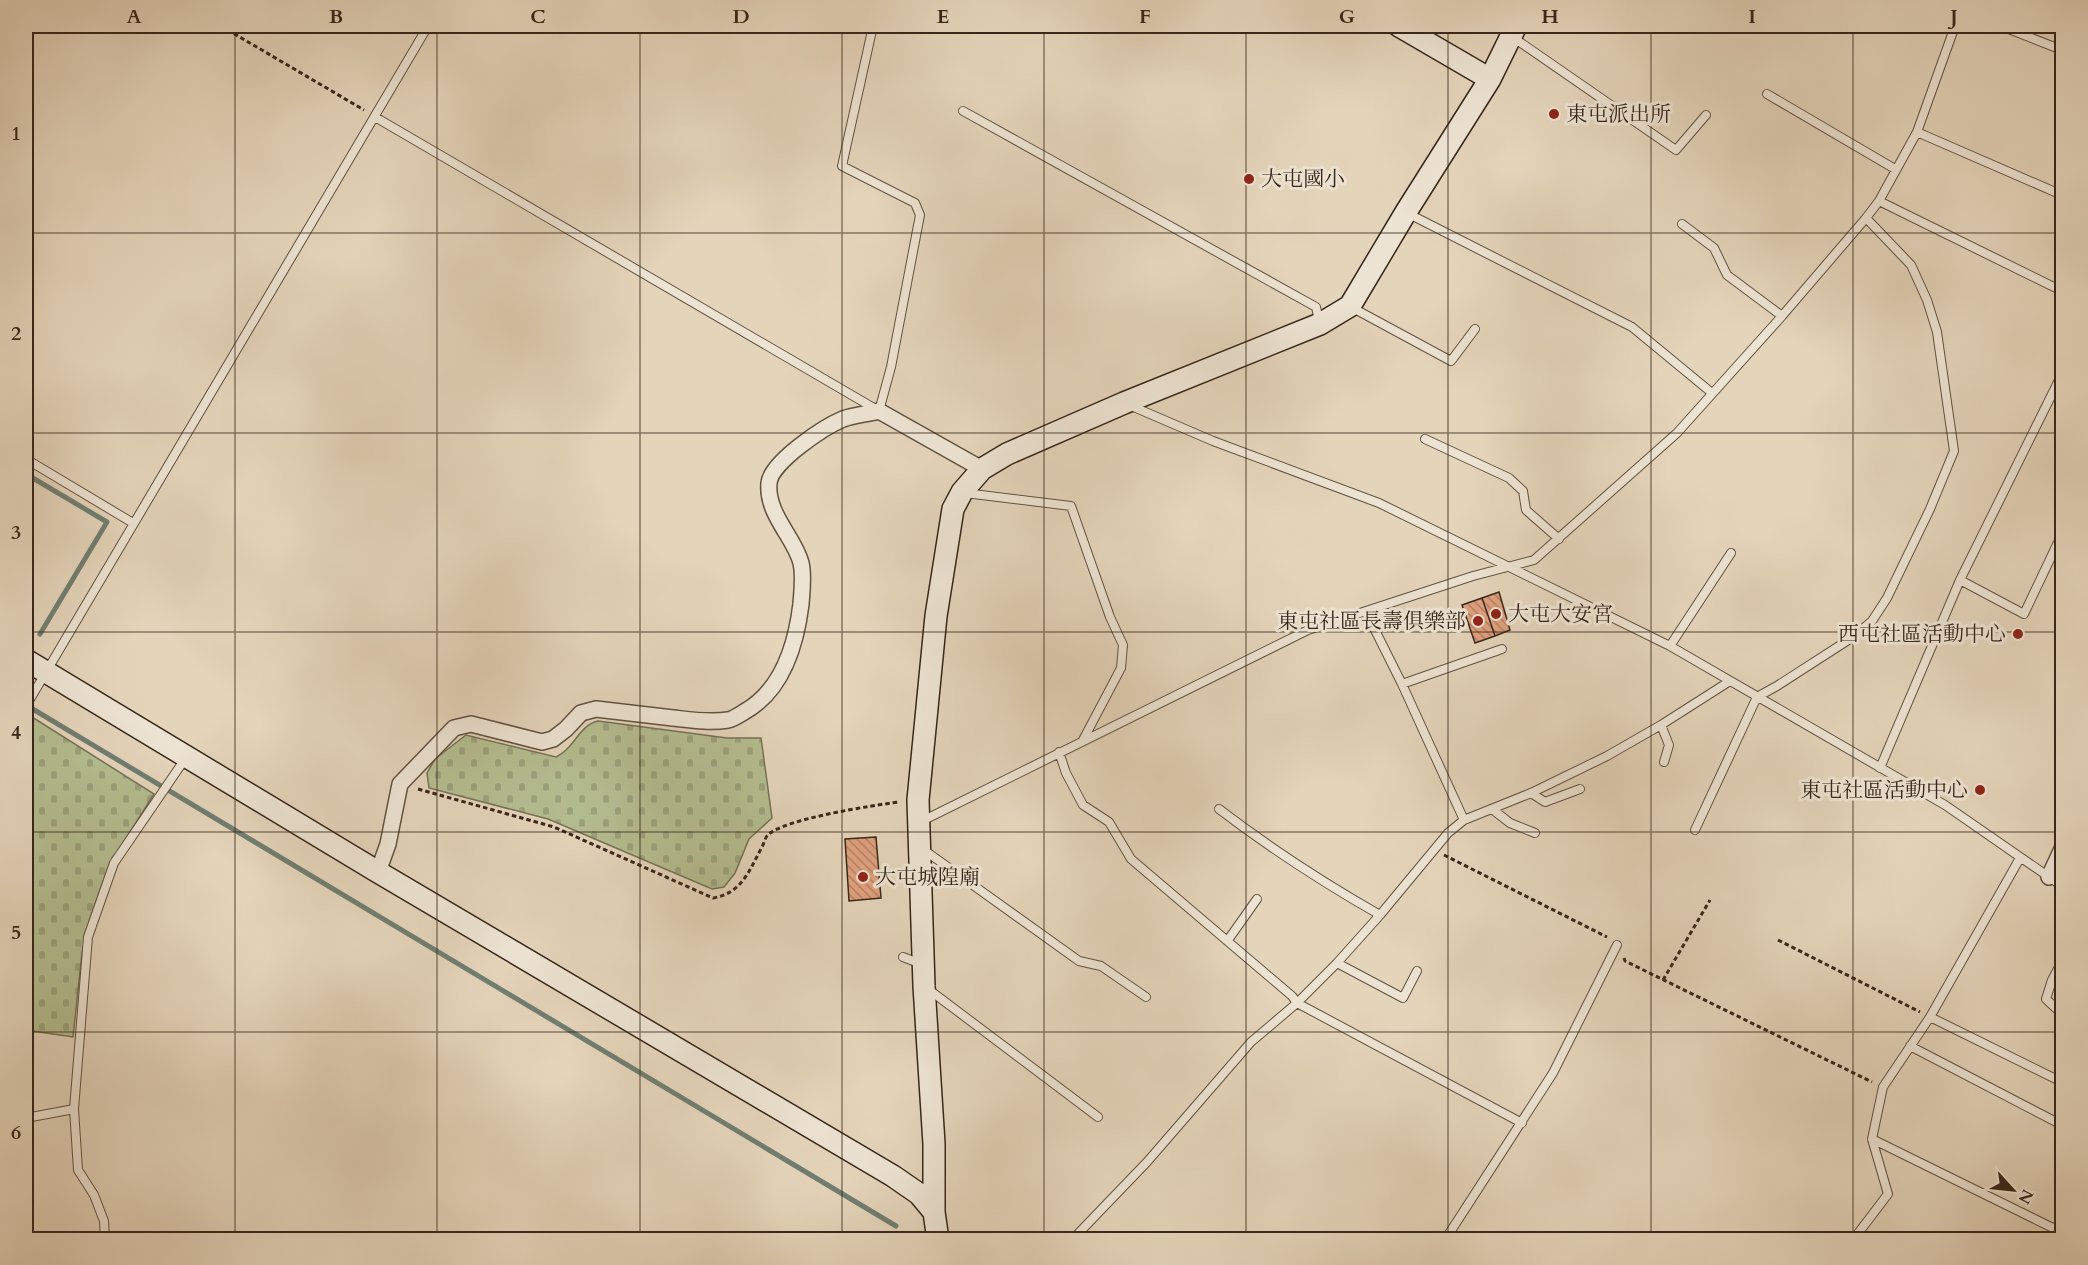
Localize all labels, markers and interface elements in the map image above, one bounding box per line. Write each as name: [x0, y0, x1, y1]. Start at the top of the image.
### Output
text: A: [126, 3, 142, 30]
text: B: [329, 3, 343, 30]
text: C: [530, 3, 546, 30]
text: D: [732, 3, 750, 30]
text: E: [937, 3, 949, 30]
text: F: [1139, 3, 1151, 30]
text: G: [1339, 3, 1355, 30]
text: H: [1541, 3, 1559, 30]
text: I: [1748, 3, 1756, 30]
text: J: [1947, 3, 1958, 30]
place label: 東屯派出所: [1566, 100, 1671, 129]
marker: 東屯派出所: [1547, 107, 1561, 121]
text: 1: [11, 120, 21, 147]
place label: 大屯國小: [1261, 165, 1345, 194]
marker: 大屯國小: [1242, 172, 1256, 186]
text: 2: [11, 320, 21, 347]
text: 3: [11, 519, 21, 546]
place label: 大屯大安宮: [1508, 600, 1613, 629]
place label: 東屯社區長壽俱樂部: [1277, 607, 1466, 636]
marker: 大屯大安宮: [1489, 607, 1503, 621]
marker: 東屯社區長壽俱樂部: [1471, 614, 1485, 628]
place label: 西屯社區活動中心: [1838, 620, 2006, 649]
marker: 西屯社區活動中心: [2011, 627, 2025, 641]
text: 4: [11, 719, 21, 746]
place label: 東屯社區活動中心: [1800, 776, 1968, 805]
marker: 東屯社區活動中心: [1973, 783, 1987, 797]
place label: 大屯城隍廟: [875, 863, 980, 892]
marker: 大屯城隍廟: [856, 870, 870, 884]
text: 5: [11, 919, 21, 946]
text: 6: [11, 1119, 21, 1146]
north arrow: [1983, 1160, 2043, 1220]
text: N: [2012, 1185, 2038, 1208]

